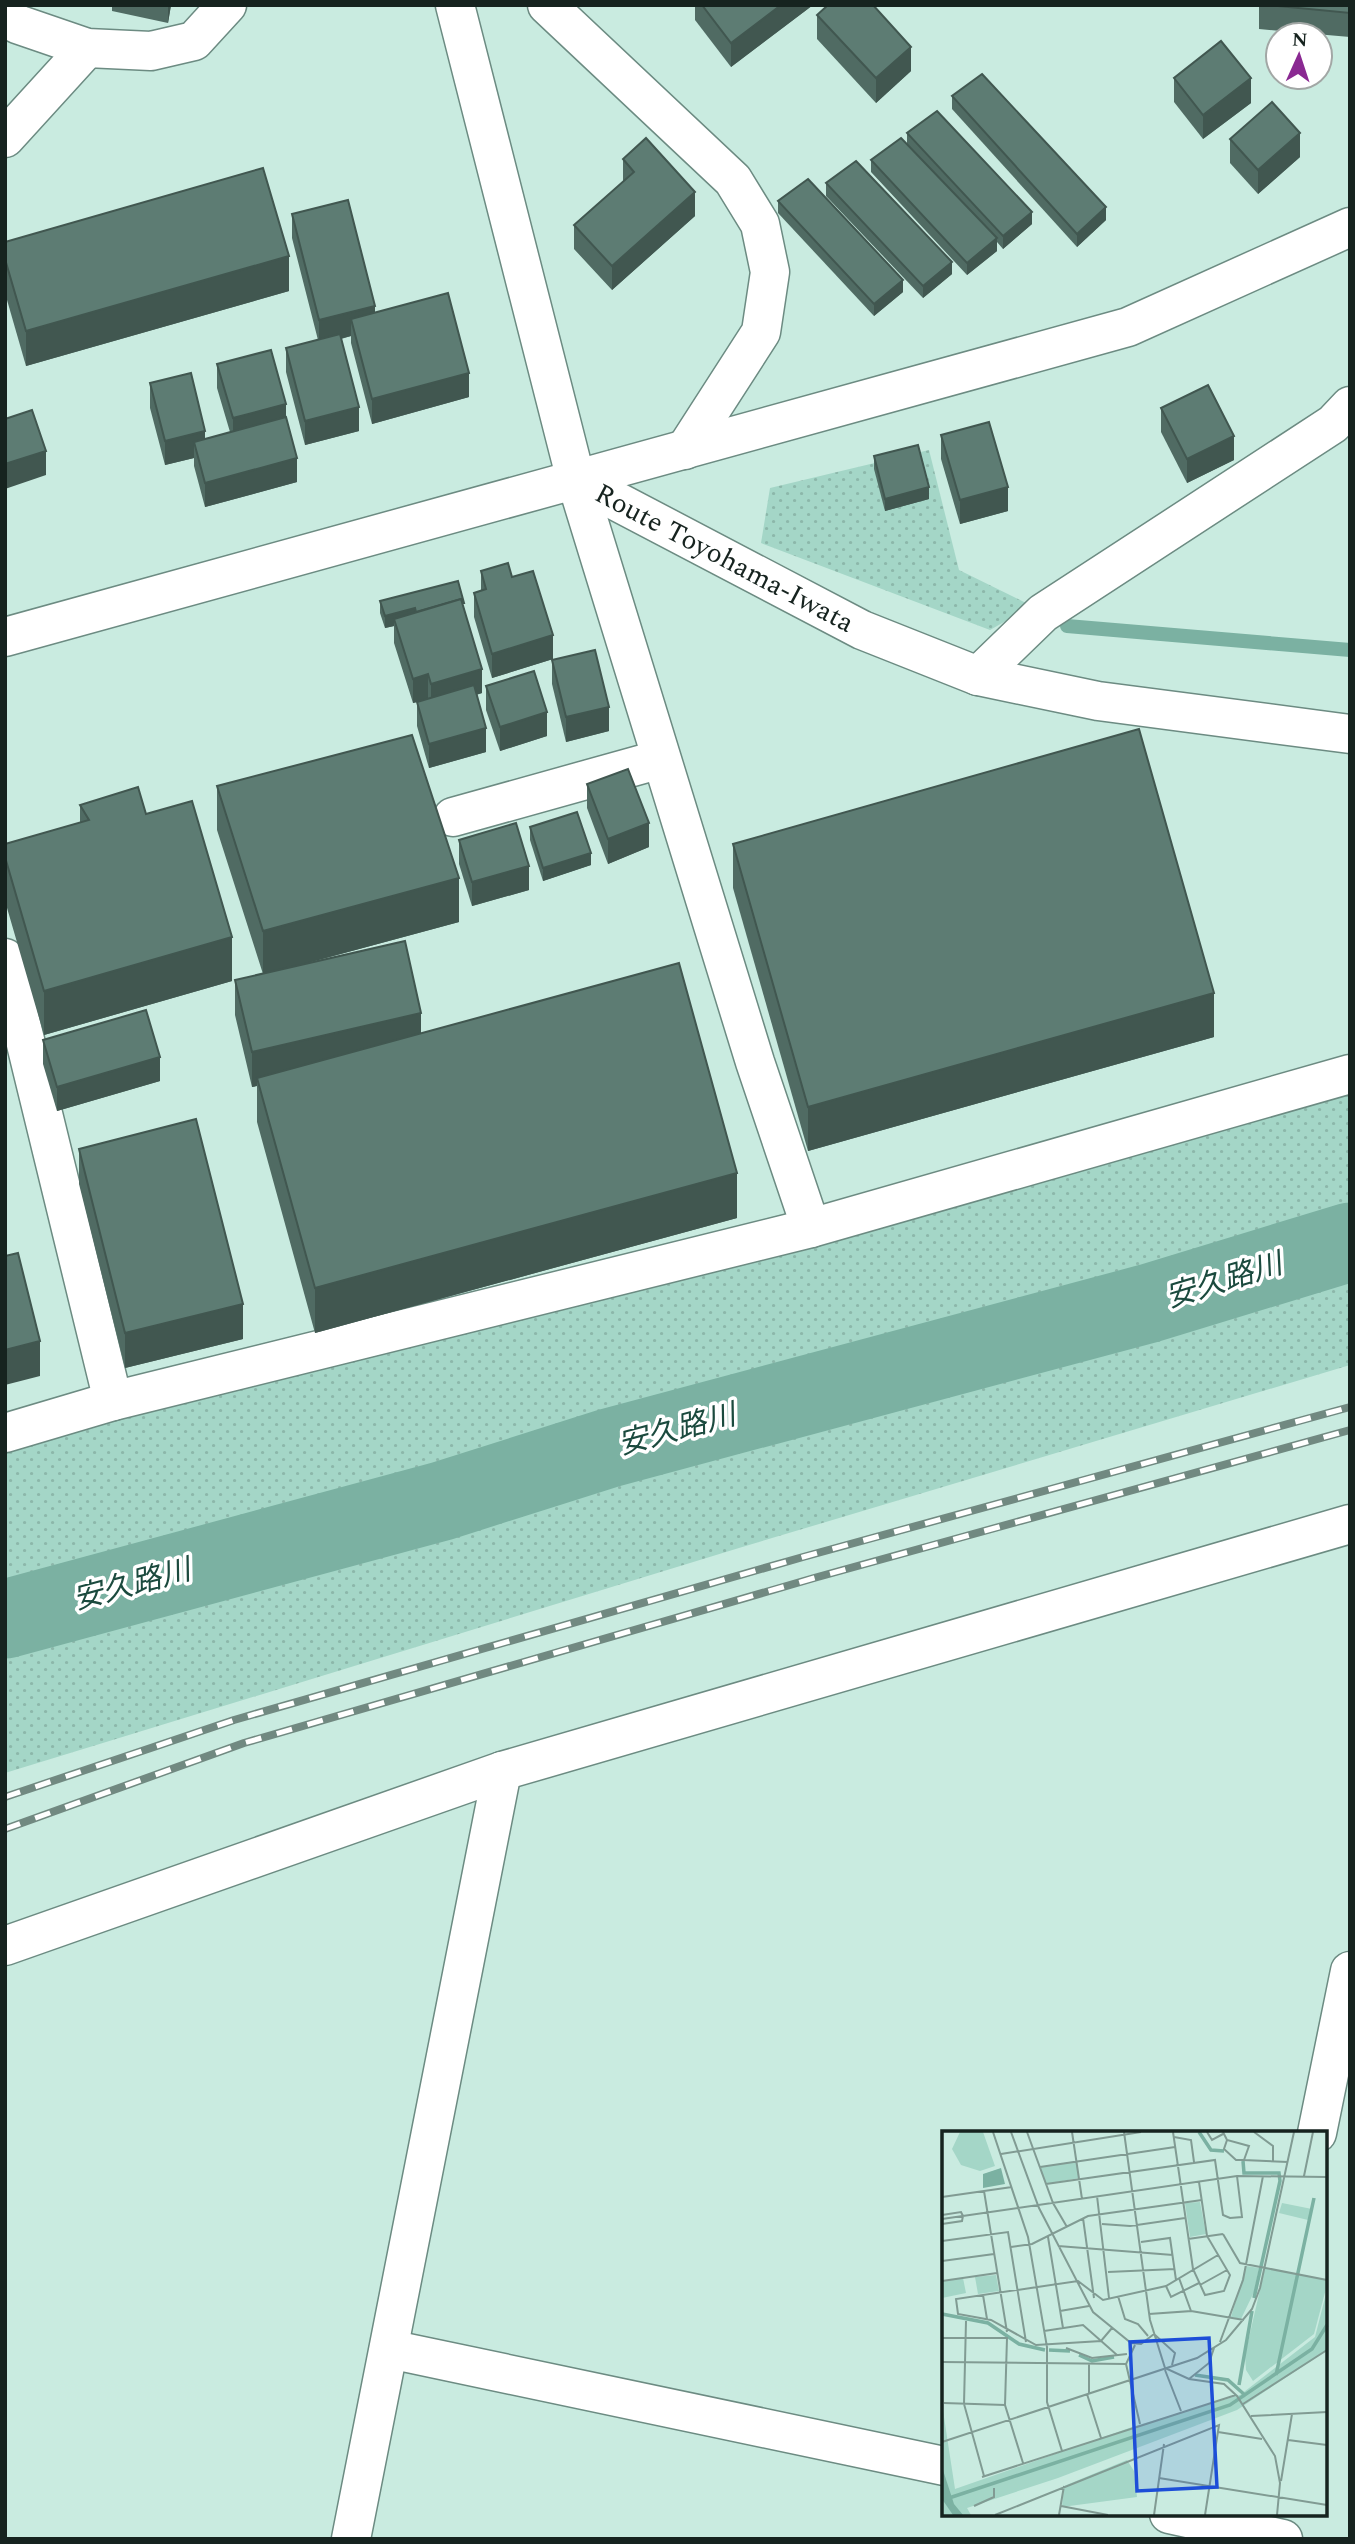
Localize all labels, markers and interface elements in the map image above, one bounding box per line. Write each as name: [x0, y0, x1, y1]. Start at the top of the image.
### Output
north arrow: [1264, 21, 1334, 91]
text: N: [1291, 26, 1308, 55]
street label: Route Toyohama-Iwata: [587, 472, 862, 644]
water label: 安久路川: [1160, 1241, 1291, 1321]
water label: 安久路川: [613, 1391, 744, 1468]
water label: 安久路川: [68, 1546, 199, 1623]
inset map: [942, 2131, 1327, 2516]

